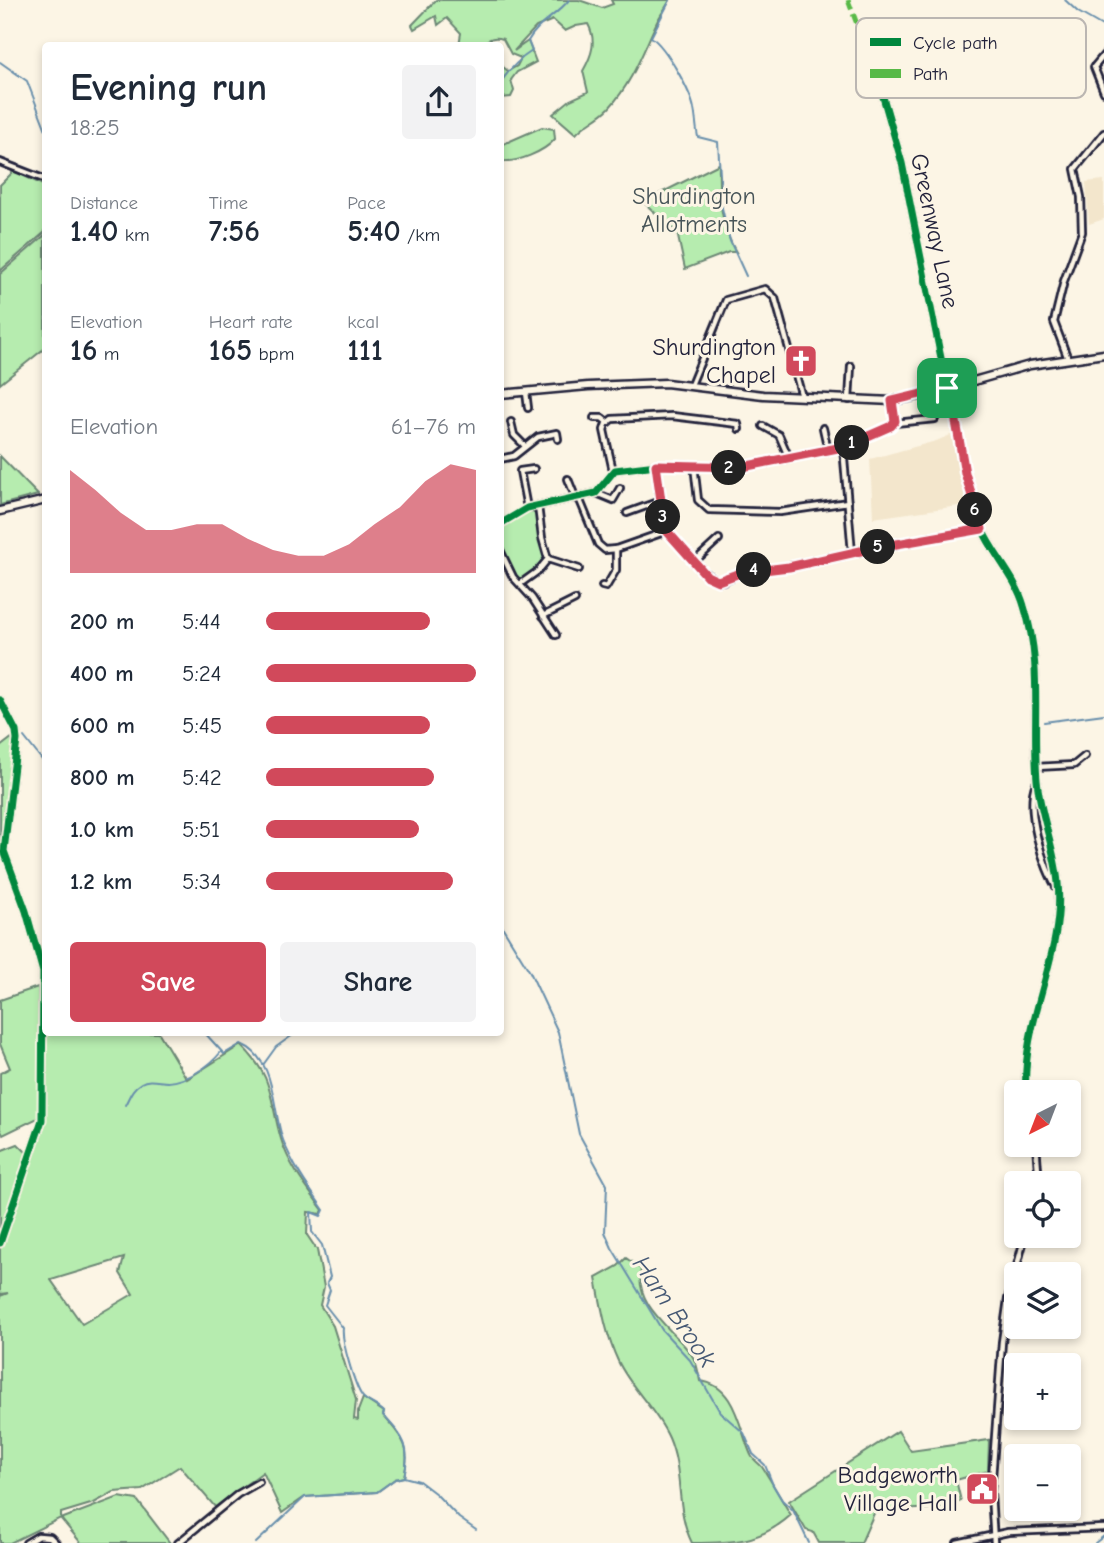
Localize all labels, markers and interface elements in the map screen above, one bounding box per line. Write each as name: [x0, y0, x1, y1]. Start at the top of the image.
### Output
legend: [856, 18, 1086, 98]
text: Cycle path: [913, 32, 998, 54]
text: Path: [913, 63, 948, 85]
button: share: [402, 65, 476, 139]
text: Evening run: [70, 66, 267, 110]
text: 18:25: [70, 114, 120, 141]
street label: Greenway Lane: [905, 151, 965, 311]
park label: Shurdington Allotments: [632, 182, 756, 238]
text: Distance: [70, 192, 138, 214]
text: Time: [209, 192, 248, 214]
text: Pace: [347, 192, 386, 214]
text: 1.40: [70, 214, 118, 249]
text: 7:56: [209, 214, 260, 249]
text: 5:40: [347, 214, 401, 249]
text: km: [118, 224, 150, 246]
text: /km: [401, 224, 440, 246]
text: Elevation: [70, 311, 143, 333]
text: Heart rate: [209, 311, 292, 333]
text: kcal: [347, 311, 379, 333]
text: 16: [70, 333, 97, 368]
text: 165: [209, 333, 252, 368]
text: 111: [347, 333, 383, 368]
place label: Shurdington Chapel: [653, 333, 776, 389]
church icon: Shurdington Chapel: [782, 342, 820, 380]
text: m: [97, 343, 120, 365]
text: bpm: [252, 343, 294, 365]
pin: [917, 358, 977, 418]
icon: arrive: [928, 369, 966, 407]
text: Elevation: [70, 413, 158, 440]
text: 61–76 m: [391, 413, 476, 440]
pin: 1: [834, 426, 870, 460]
text: 1: [848, 431, 855, 453]
pin: 2: [712, 450, 746, 486]
text: 2: [724, 456, 733, 478]
pin: 6: [958, 492, 992, 528]
text: 6: [970, 498, 979, 520]
pin: 3: [646, 500, 680, 534]
text: 3: [658, 505, 667, 527]
pin: 5: [860, 530, 896, 564]
text: 5: [872, 535, 883, 557]
pin: 4: [736, 552, 772, 588]
text: 4: [749, 558, 758, 580]
text: 200 m: [70, 608, 134, 635]
text: 5:44: [182, 608, 221, 635]
text: 400 m: [70, 660, 134, 687]
text: 5:24: [182, 660, 222, 687]
text: 600 m: [70, 712, 135, 739]
text: 5:45: [182, 712, 222, 739]
text: 800 m: [70, 764, 135, 791]
text: 5:42: [182, 764, 222, 791]
text: 1.0 km: [70, 816, 134, 843]
text: 5:51: [182, 816, 220, 843]
text: 1.2 km: [70, 868, 132, 895]
text: 5:34: [182, 868, 221, 895]
button: Save: [70, 942, 266, 1022]
button: Share: [280, 942, 476, 1022]
north arrow: [1004, 1080, 1082, 1157]
map controls: [1004, 1080, 1081, 1521]
button: locate: [1004, 1171, 1081, 1248]
water label: Ham Brook: [626, 1250, 723, 1373]
button: layers: [1004, 1262, 1081, 1339]
button: +: [1004, 1353, 1081, 1430]
button: −: [1004, 1444, 1081, 1521]
place label: Badgeworth Village Hall: [837, 1461, 958, 1517]
public building icon: Badgeworth Village Hall: [963, 1470, 1001, 1508]

